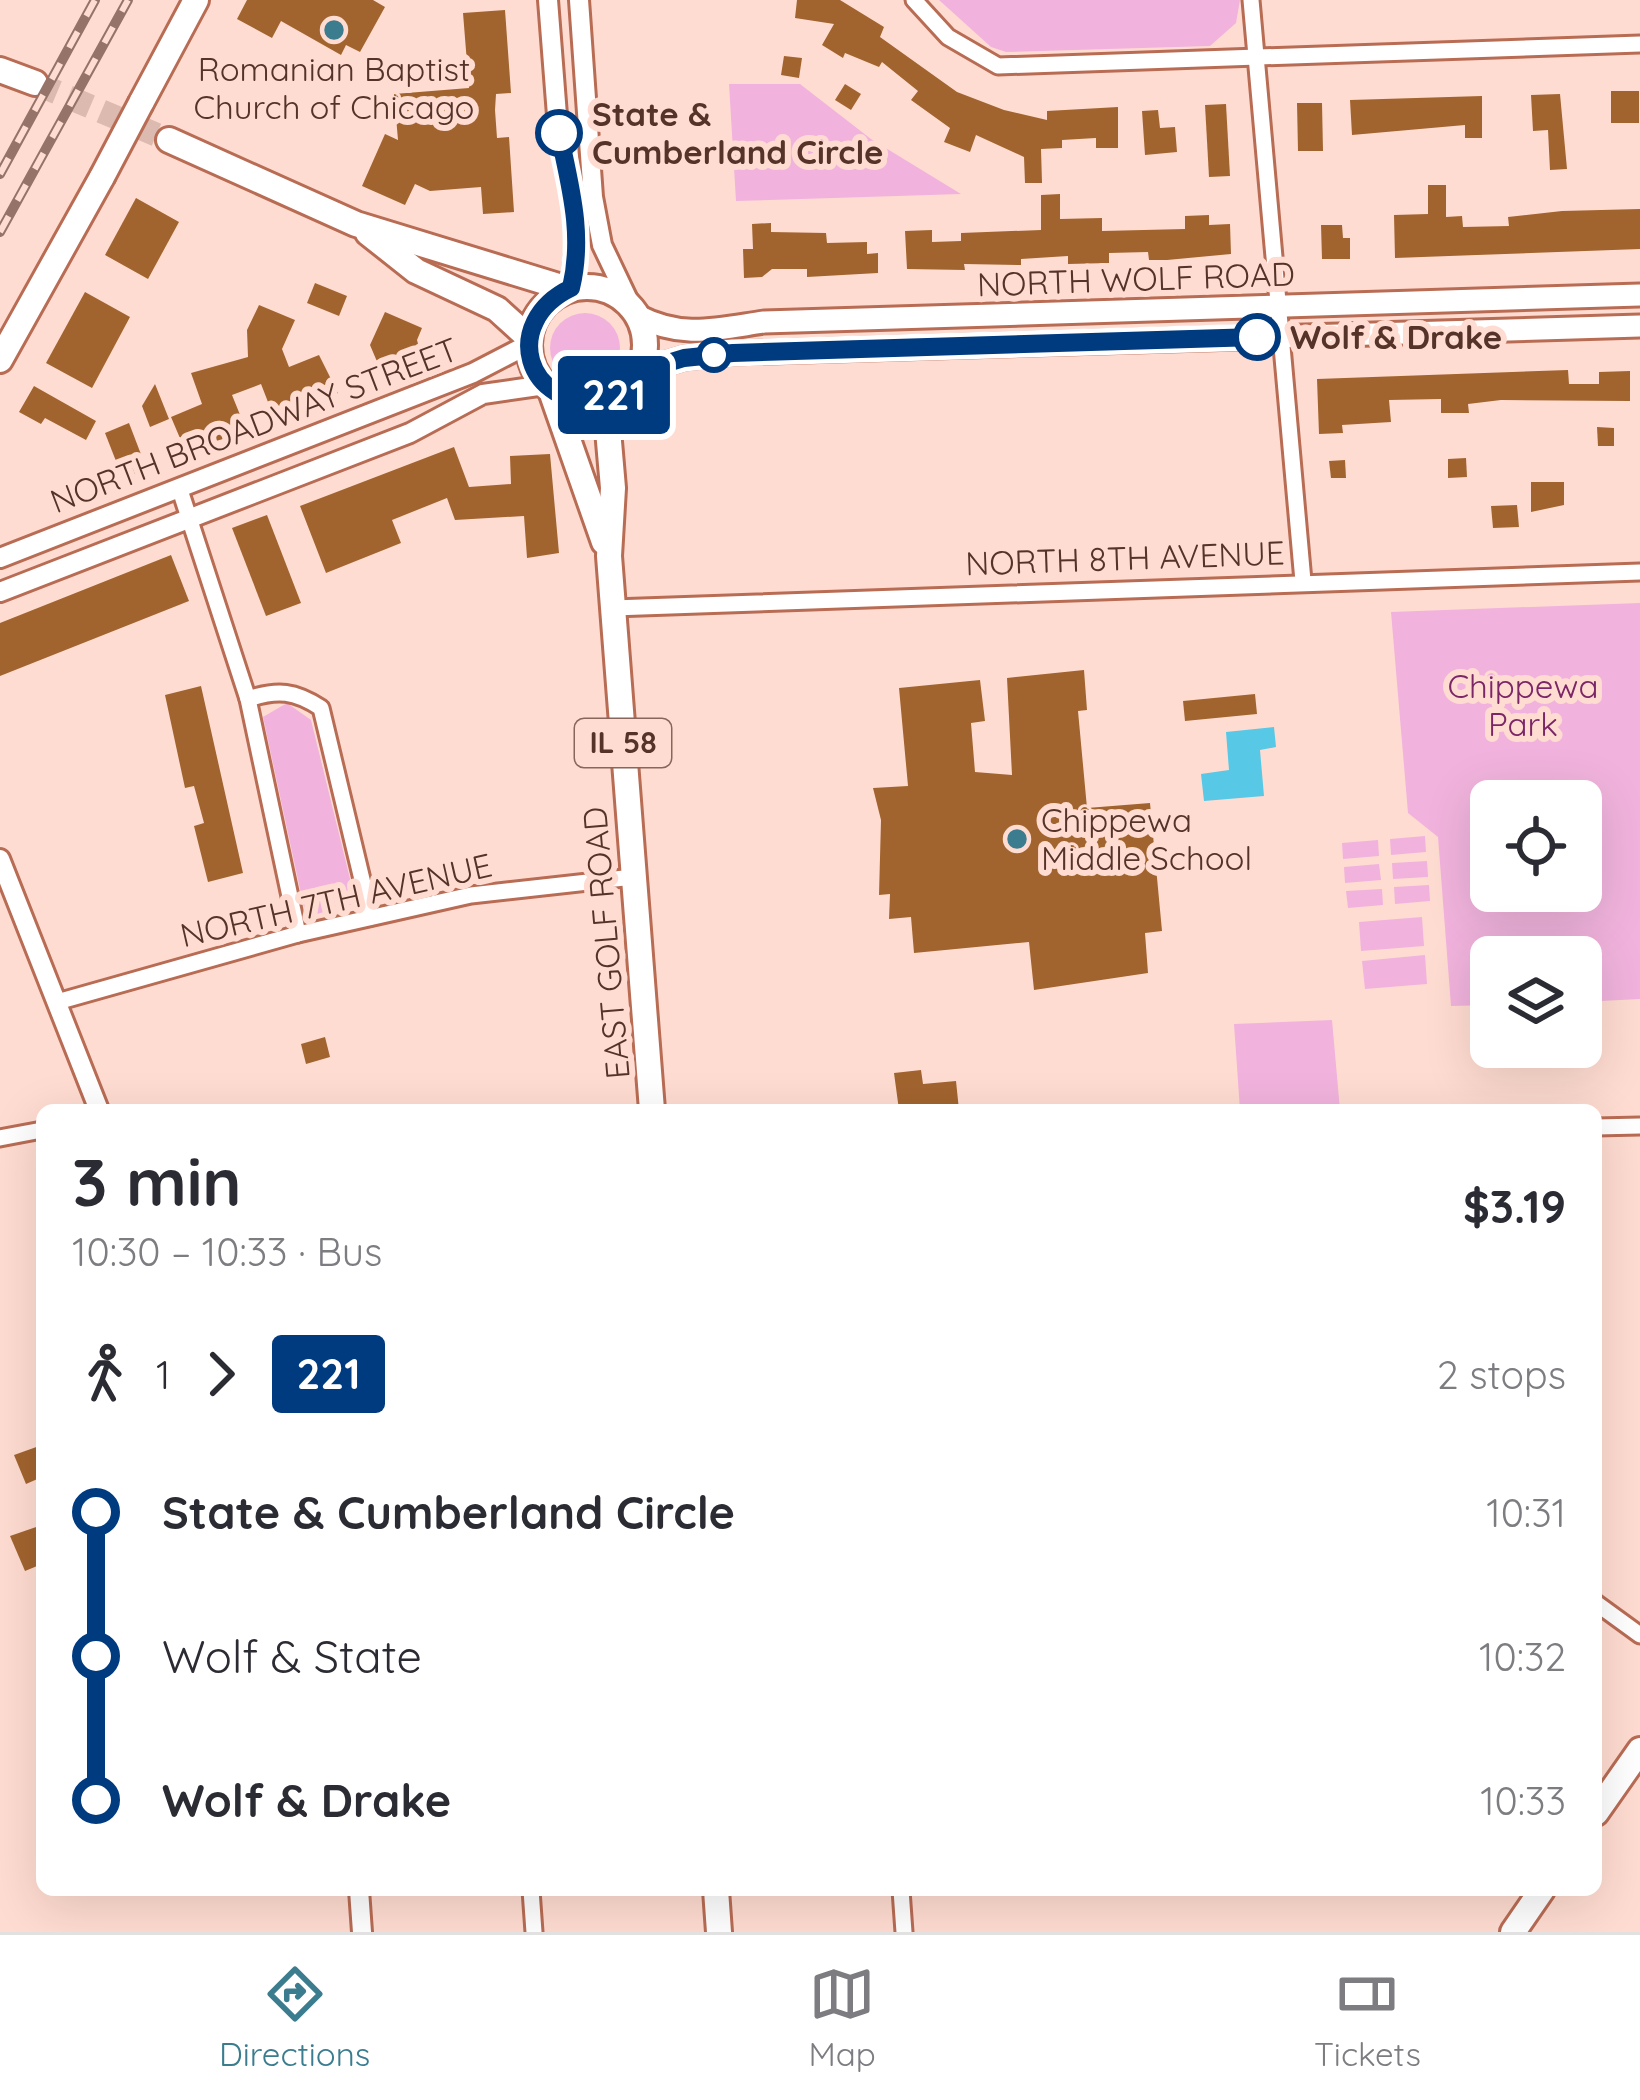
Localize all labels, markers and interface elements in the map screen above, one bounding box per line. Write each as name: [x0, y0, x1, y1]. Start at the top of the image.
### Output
marker: Romanian Baptist Church of Chicago: [321, 17, 347, 43]
place label: Romanian Baptist Church of Chicago: [193, 48, 475, 127]
place label: State & Cumberland Circle: [592, 93, 884, 172]
marker: State & Cumberland Circle: [537, 111, 581, 155]
street label: NORTH WOLF ROAD: [976, 252, 1296, 305]
marker: Wolf & Drake: [1235, 315, 1279, 359]
place label: Wolf & Drake: [1290, 316, 1502, 357]
street label: NORTH BROADWAY STREET: [44, 328, 464, 521]
unlabelled marker: [698, 339, 730, 371]
line badge: 221: [545, 356, 683, 434]
text: 221: [582, 368, 646, 421]
street label: NORTH 8TH AVENUE: [965, 531, 1285, 584]
park label: Chippewa Park: [1448, 665, 1598, 744]
road number: IL 58: [575, 719, 671, 767]
map controls: [1470, 780, 1602, 1068]
button: locate: [1470, 780, 1602, 912]
place label: Chippewa Middle School: [1041, 799, 1252, 878]
street label: EAST GOLF ROAD: [573, 805, 638, 1081]
marker: Chippewa Middle School: [1004, 826, 1030, 852]
street label: NORTH 7TH AVENUE: [176, 844, 496, 955]
button: layers: [1470, 936, 1602, 1068]
text: 3 min: [72, 1140, 242, 1223]
text: $3.19: [1463, 1178, 1566, 1234]
text: 10:30 – 10:33 · Bus: [72, 1227, 382, 1276]
icon: walk: [72, 1341, 138, 1407]
icon: forward: [188, 1341, 254, 1407]
text: 221: [296, 1347, 361, 1400]
text: 1: [156, 1350, 170, 1399]
text: 2 stops: [1437, 1350, 1566, 1399]
text: State & Cumberland Circle: [162, 1484, 735, 1540]
text: 10:31: [1486, 1488, 1566, 1537]
text: Wolf & State: [162, 1628, 422, 1684]
text: 10:32: [1479, 1632, 1566, 1681]
text: Wolf & Drake: [162, 1772, 451, 1828]
text: 10:33: [1480, 1776, 1566, 1825]
tab: Directions: [219, 1961, 370, 2074]
tab: Map: [808, 1961, 876, 2074]
tab: Tickets: [1314, 1961, 1421, 2074]

